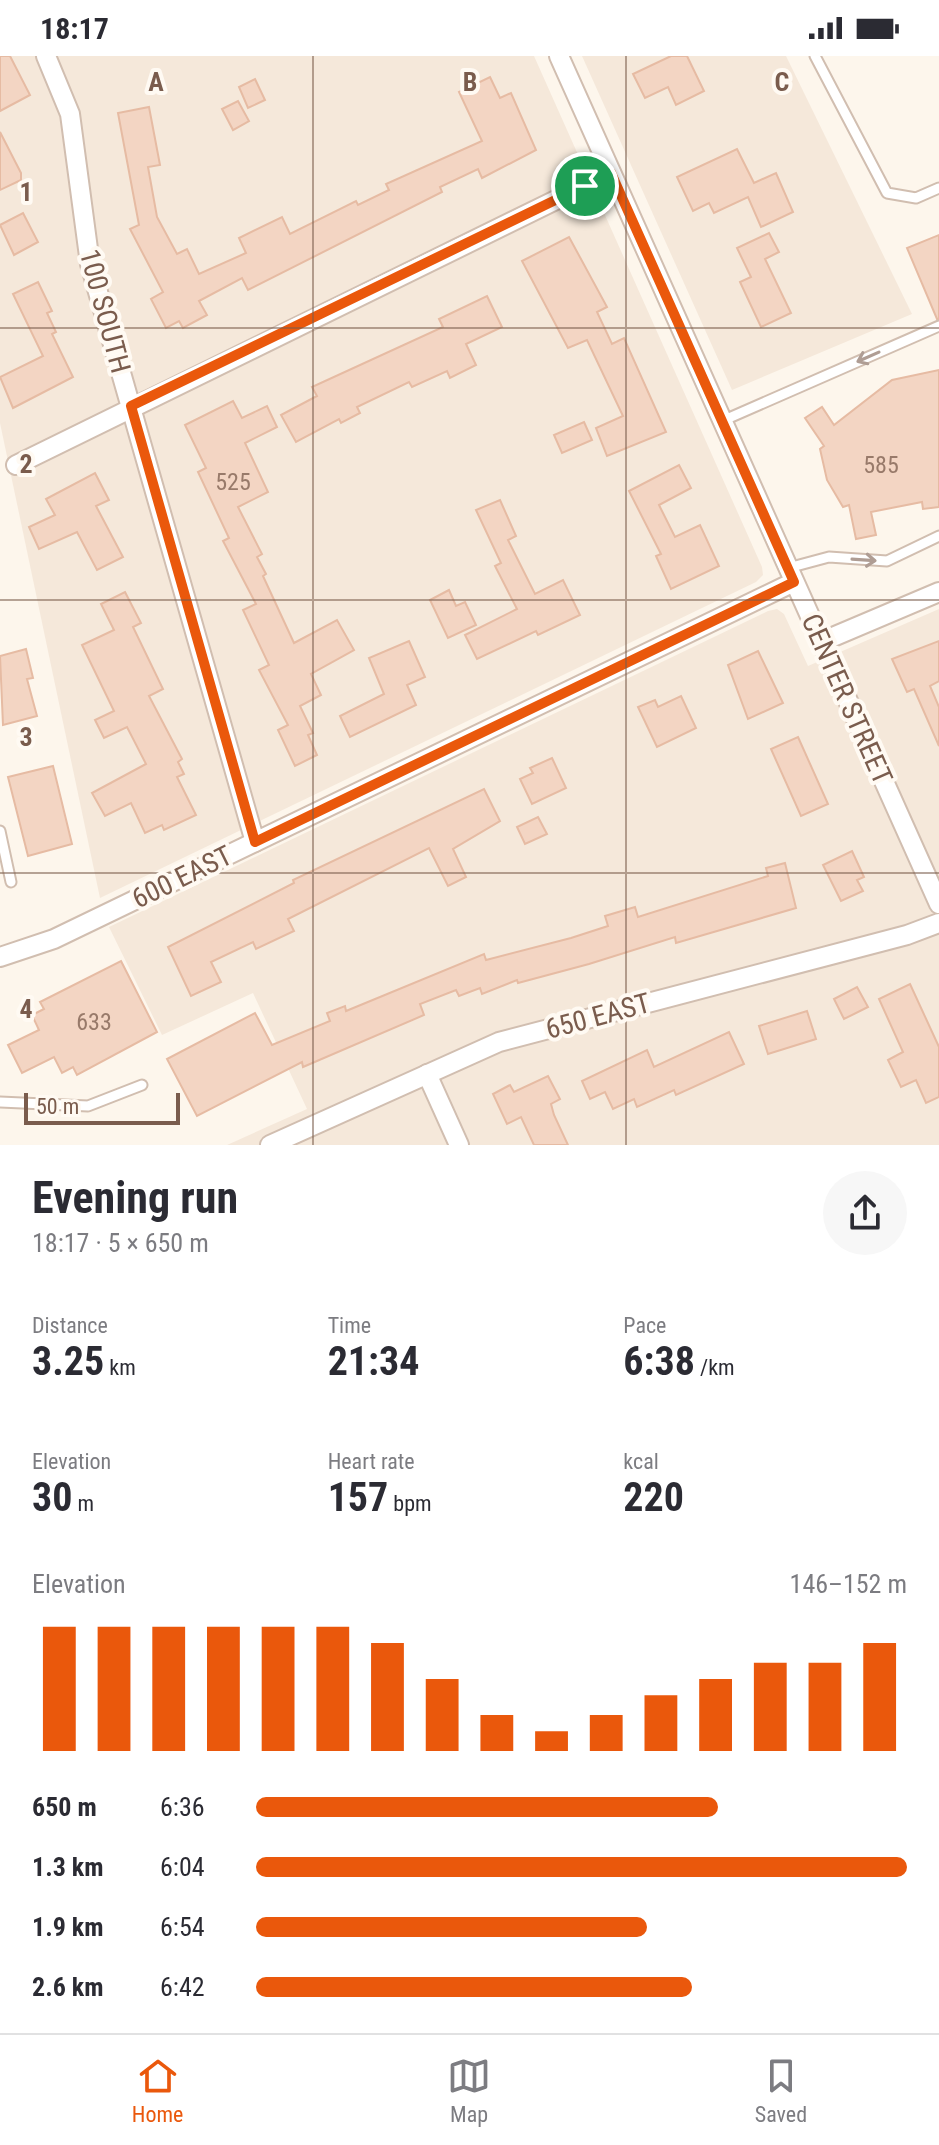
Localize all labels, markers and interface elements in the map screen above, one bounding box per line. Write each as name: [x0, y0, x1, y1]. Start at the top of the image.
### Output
text: 18:17: [40, 11, 109, 46]
text: A: [148, 67, 164, 97]
text: B: [463, 67, 477, 97]
text: C: [775, 67, 790, 97]
pin: [551, 152, 619, 220]
icon: arrive: [563, 164, 607, 208]
text: 1: [19, 177, 33, 207]
street label: 100 SOUTH: [73, 245, 137, 377]
one-way arrow: [856, 350, 880, 365]
text: 2: [19, 449, 33, 479]
house number: 585: [863, 451, 899, 479]
house number: 525: [215, 468, 251, 496]
one-way arrow: [851, 552, 877, 567]
street label: CENTER STREET: [795, 609, 899, 789]
text: 3: [19, 722, 33, 752]
street label: 600 EAST: [127, 839, 237, 915]
street label: 650 EAST: [542, 986, 654, 1046]
text: 4: [19, 994, 33, 1024]
house number: 633: [76, 1008, 112, 1036]
scale bar: [24, 1089, 180, 1125]
text: 50 m: [36, 1094, 79, 1119]
button: share: [823, 1171, 907, 1255]
text: Evening run: [32, 1172, 238, 1224]
text: 18:17 · 5 × 650 m: [32, 1228, 209, 1258]
text: Distance: [32, 1313, 108, 1338]
text: Time: [328, 1313, 371, 1338]
text: Pace: [623, 1313, 666, 1338]
text: 3.25: [32, 1338, 104, 1385]
text: 21:34: [328, 1338, 419, 1385]
text: 6:38: [623, 1338, 695, 1385]
text: km: [104, 1355, 136, 1380]
text: /km: [695, 1355, 735, 1380]
text: Elevation: [32, 1449, 111, 1474]
text: Heart rate: [328, 1449, 415, 1474]
text: kcal: [623, 1449, 659, 1474]
text: 30: [32, 1474, 72, 1521]
text: 157: [328, 1474, 388, 1521]
text: 220: [623, 1474, 684, 1521]
text: m: [72, 1491, 94, 1516]
text: bpm: [388, 1491, 432, 1516]
text: Elevation: [32, 1569, 126, 1599]
text: 146–152 m: [790, 1569, 907, 1599]
text: 650 m: [32, 1792, 97, 1822]
text: 6:36: [160, 1792, 205, 1822]
text: 1.3 km: [32, 1852, 104, 1882]
text: 6:04: [160, 1852, 205, 1882]
text: 1.9 km: [32, 1912, 104, 1942]
text: 6:54: [160, 1912, 205, 1942]
text: 2.6 km: [32, 1972, 104, 2002]
text: 6:42: [160, 1972, 205, 2002]
tab: Home: [132, 2054, 183, 2127]
tab: Map: [447, 2054, 491, 2127]
tab: Saved: [755, 2054, 807, 2127]

